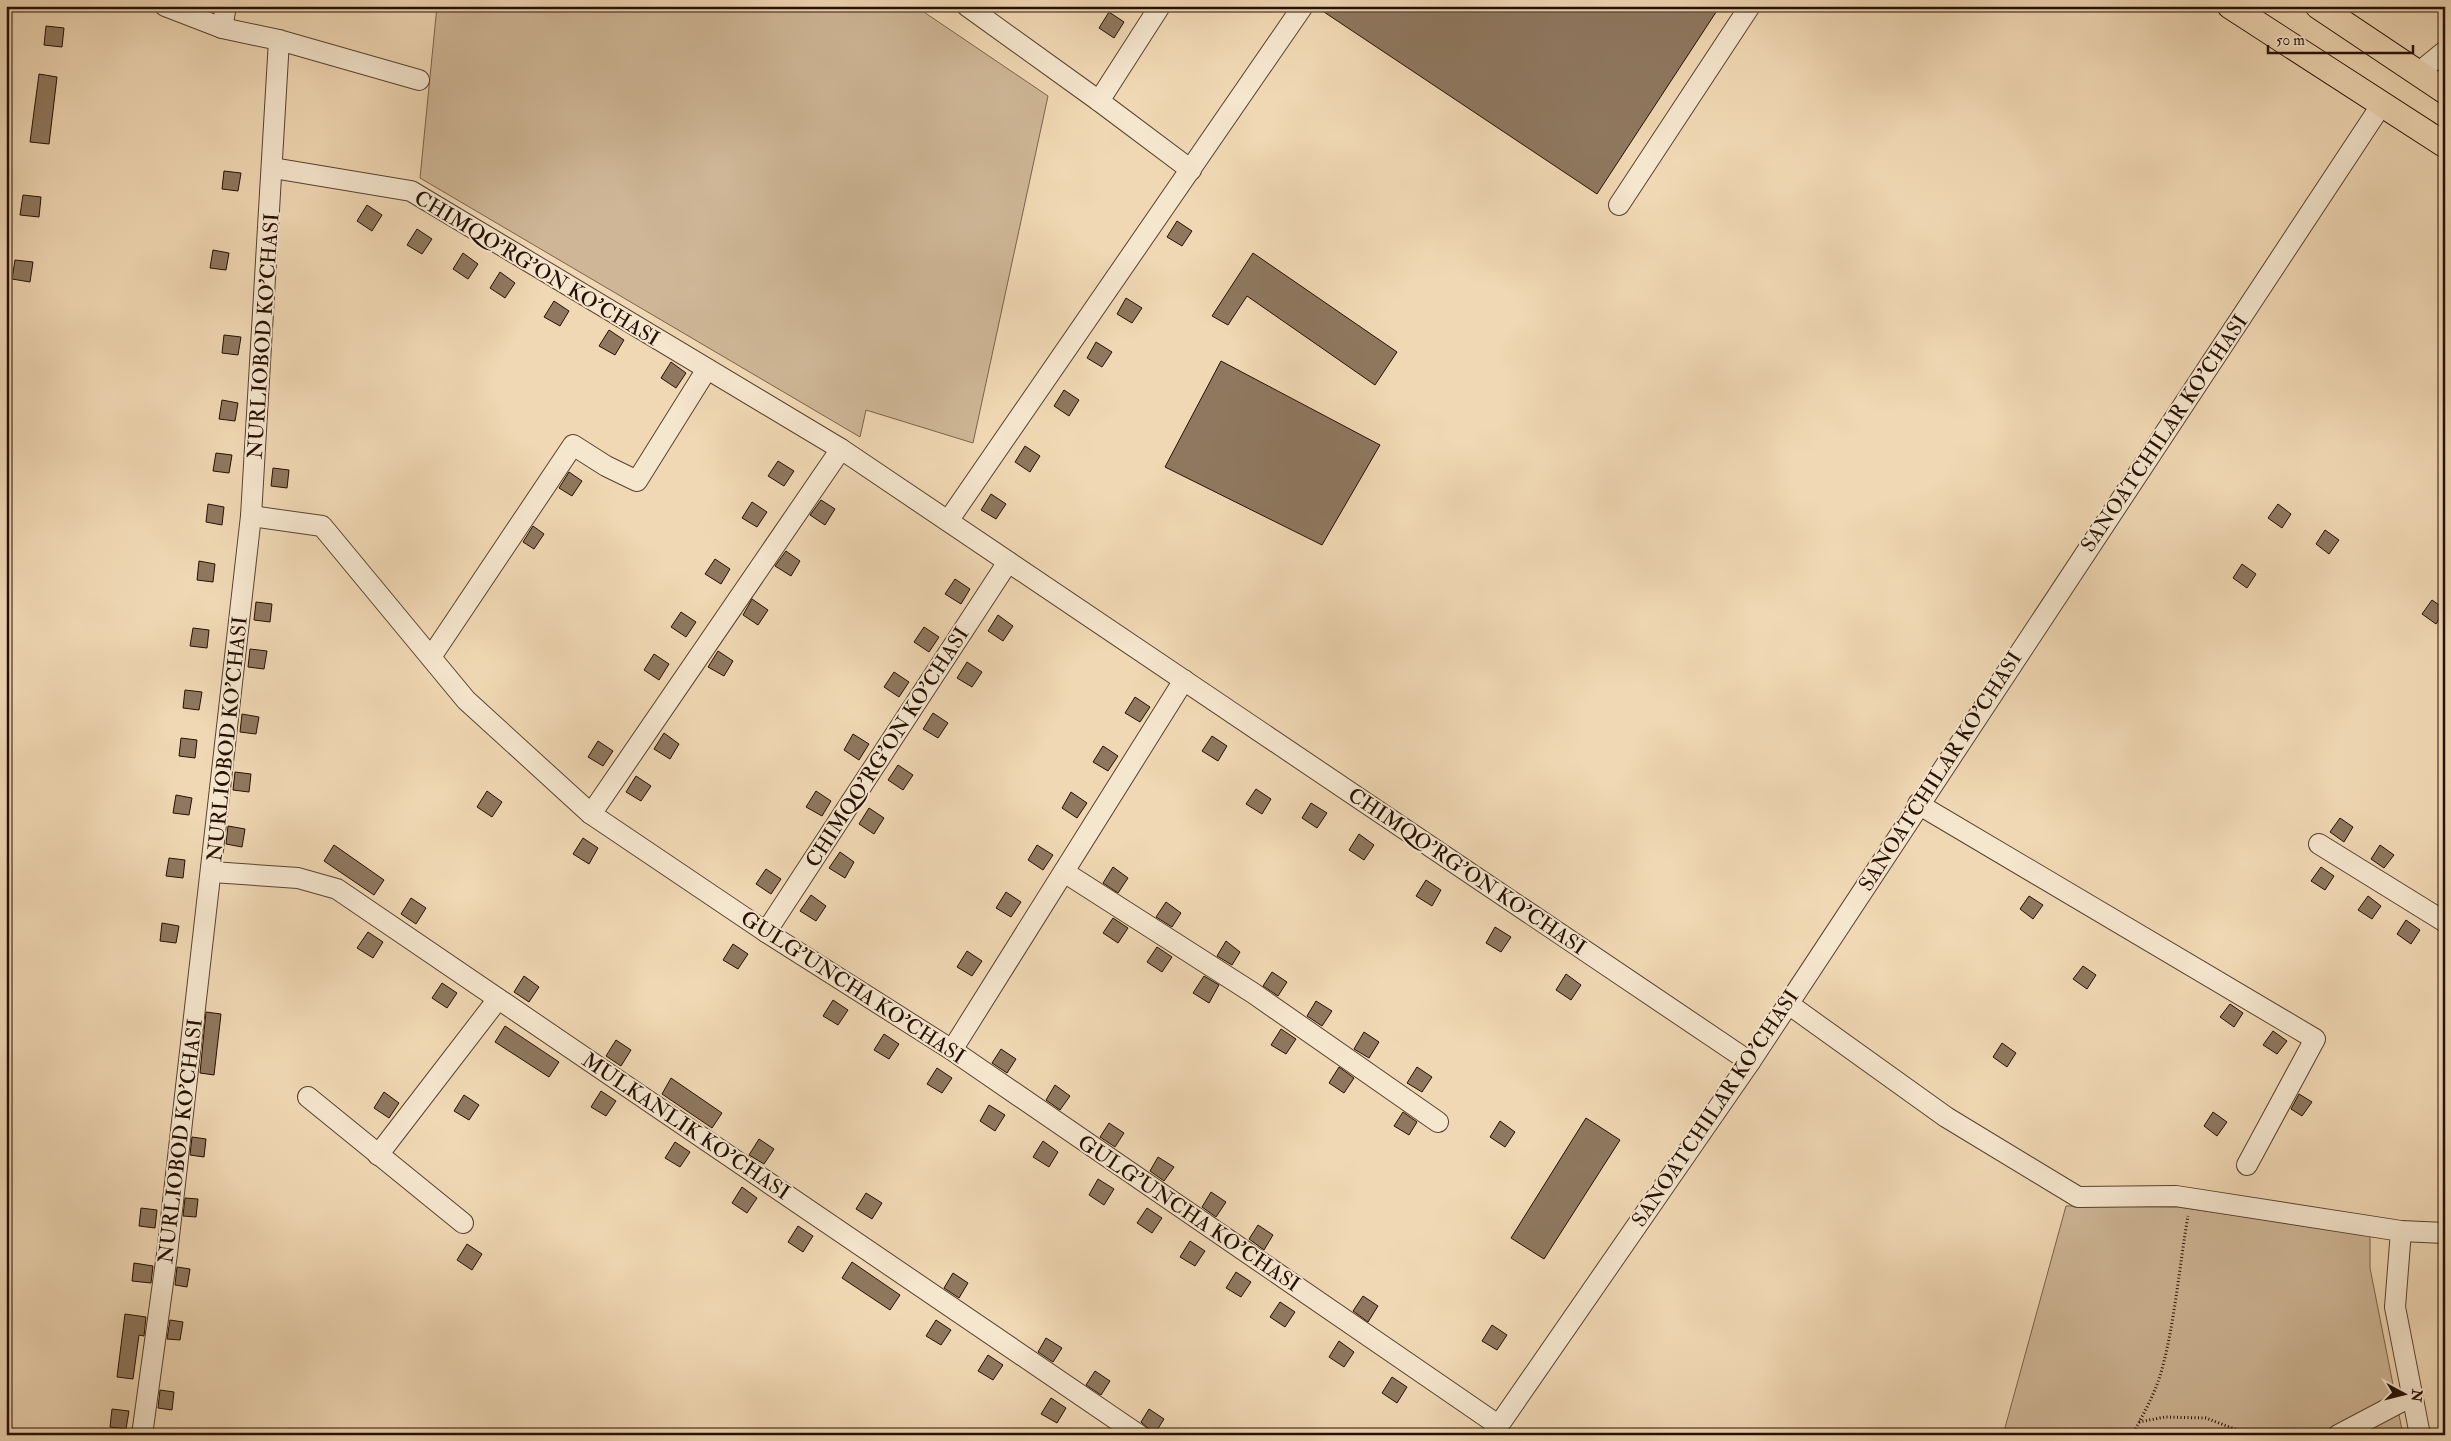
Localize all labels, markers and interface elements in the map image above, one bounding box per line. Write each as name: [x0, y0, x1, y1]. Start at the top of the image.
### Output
scale bar: [2268, 22, 2414, 54]
text: 50 m: [2276, 31, 2305, 50]
street label: CHIMQO'RG'ON KO'CHASI: [409, 184, 664, 352]
street label: NURLIOBOD KO'CHASI: [241, 212, 286, 460]
street label: SANOATCHILAR KO'CHASI: [2075, 309, 2254, 557]
street label: NURLIOBOD KO'CHASI: [201, 615, 254, 863]
street label: CHIMQO'RG'ON KO'CHASI: [799, 622, 975, 873]
street label: SANOATCHILAR KO'CHASI: [1853, 646, 2028, 896]
street label: CHIMQO'RG'ON KO'CHASI: [1343, 782, 1591, 961]
street label: GULG'UNCHA KO'CHASI: [735, 905, 970, 1070]
street label: SANOATCHILAR KO'CHASI: [1626, 984, 1805, 1232]
street label: NURLIOBOD KO'CHASI: [152, 1017, 209, 1265]
street label: MULKANLIK KO'CHASI: [577, 1047, 795, 1206]
street label: GULG'UNCHA KO'CHASI: [1072, 1129, 1305, 1298]
north arrow: [2378, 1368, 2428, 1418]
text: N: [2407, 1387, 2426, 1403]

